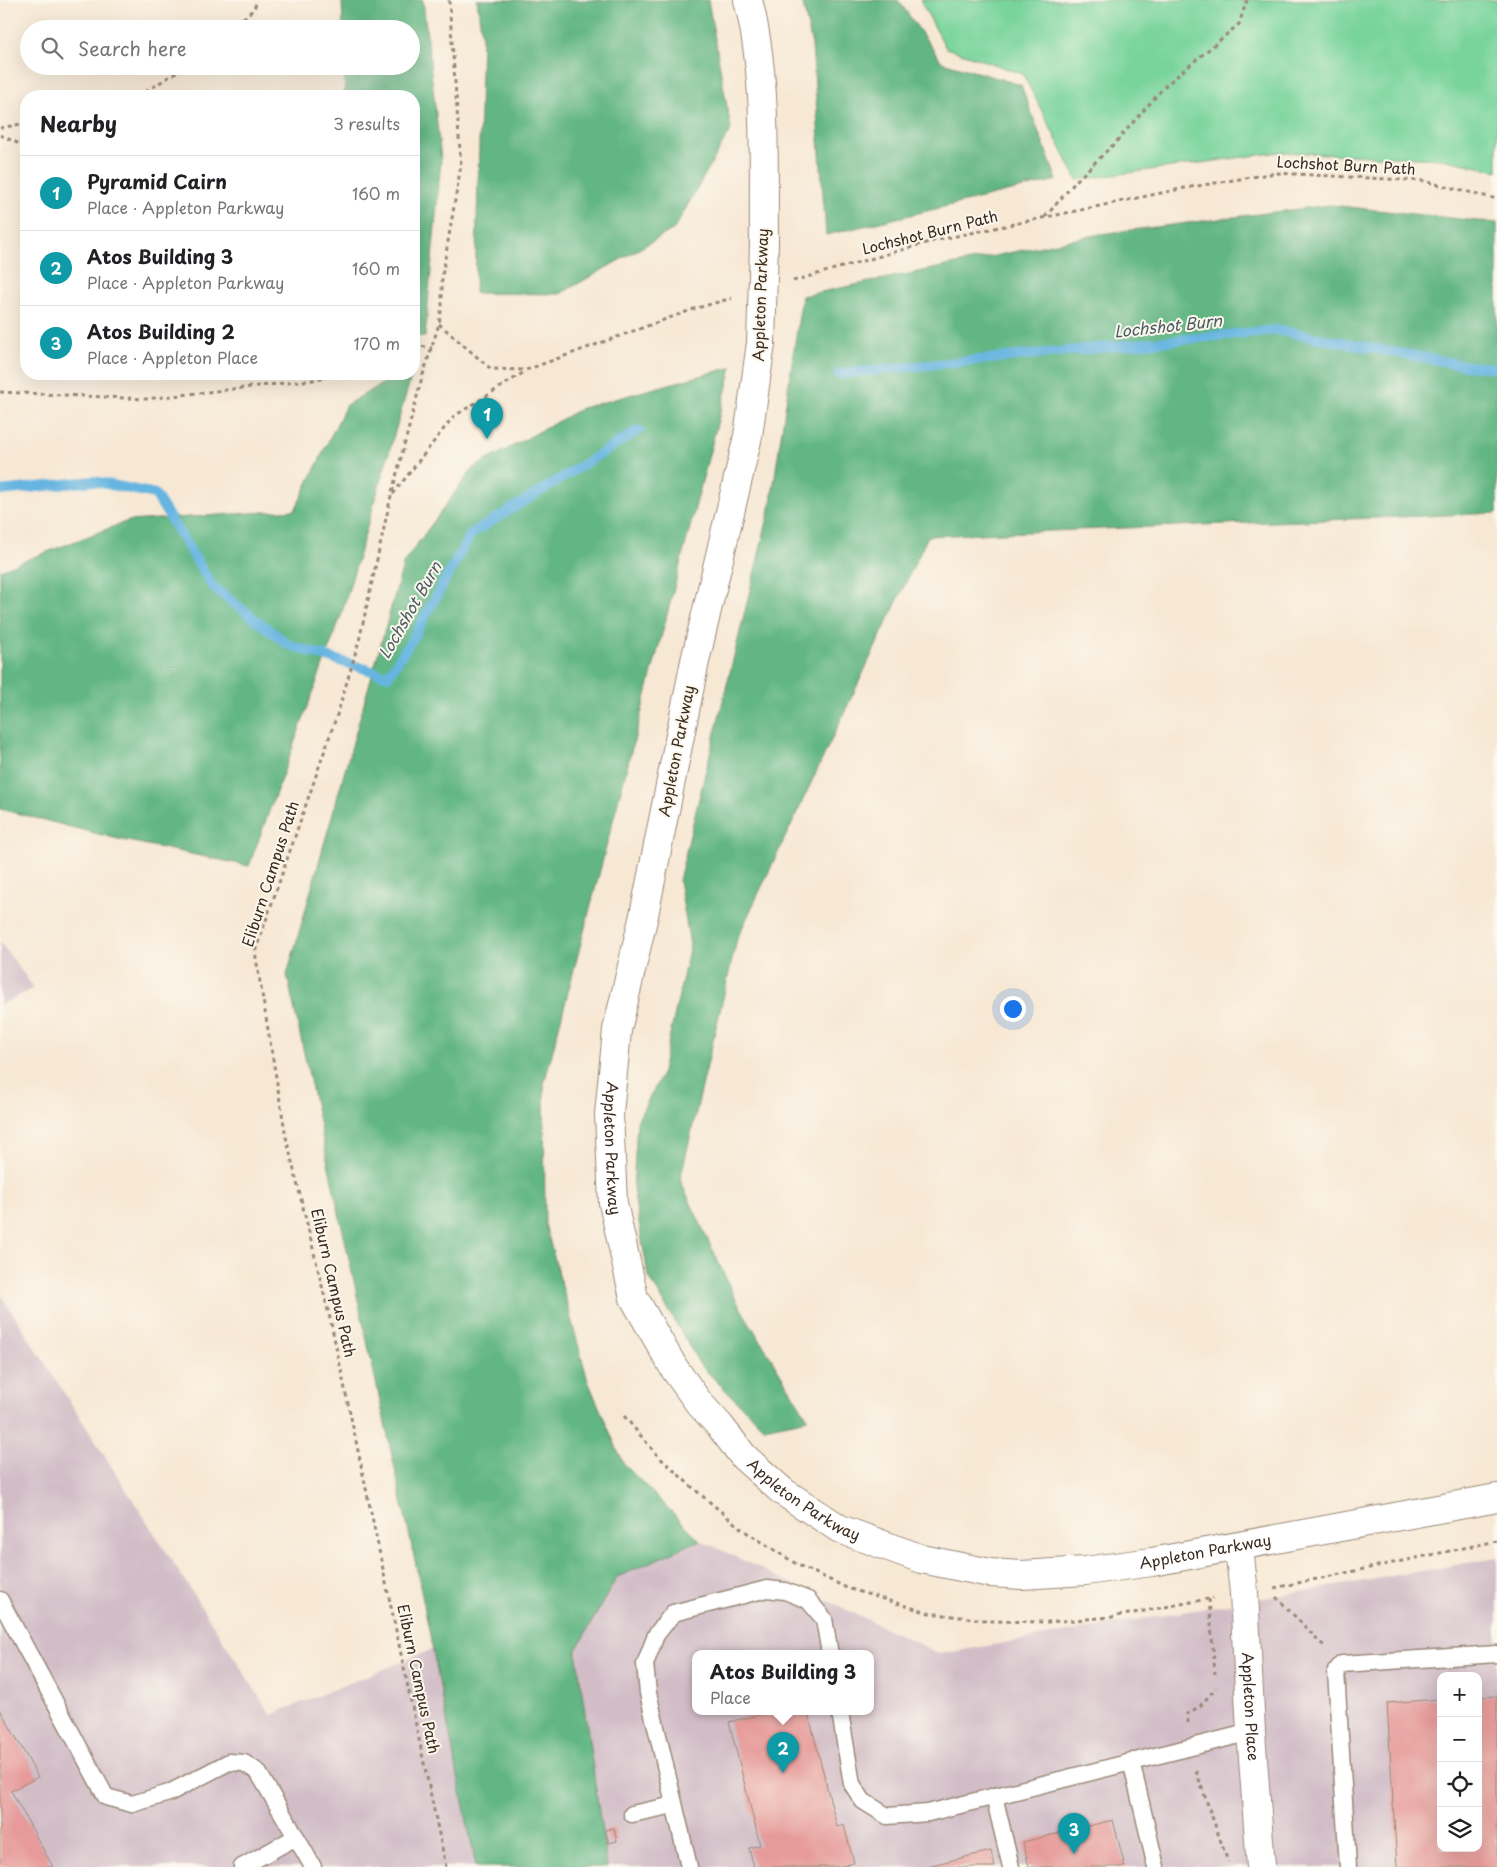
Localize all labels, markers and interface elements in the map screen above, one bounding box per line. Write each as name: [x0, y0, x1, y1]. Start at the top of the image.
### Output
search box: [20, 20, 420, 75]
icon: search: [38, 34, 66, 62]
text: Search here: [78, 34, 187, 62]
text: Nearby: [40, 107, 117, 139]
text: 3 results: [333, 111, 400, 135]
street label: Lochshot Burn Path: [1276, 149, 1416, 180]
text: Pyramid Cairn: [87, 167, 227, 195]
text: 1: [52, 181, 60, 205]
text: 160 m: [352, 181, 400, 205]
text: Place · Appleton Parkway: [87, 195, 284, 219]
street label: Lochshot Burn Path: [859, 204, 1000, 260]
street label: Appleton Parkway: [746, 228, 773, 362]
text: Atos Building 3: [87, 242, 233, 270]
text: 2: [50, 256, 62, 280]
text: 160 m: [352, 256, 400, 280]
text: Place · Appleton Parkway: [87, 270, 284, 294]
water label: Lochshot Burn: [1113, 307, 1224, 343]
text: Atos Building 2: [87, 317, 235, 345]
text: 3: [51, 331, 61, 355]
text: 170 m: [354, 331, 400, 355]
text: Place · Appleton Place: [87, 345, 258, 369]
pin: 1: [471, 398, 503, 439]
water label: Lochshot Burn: [372, 556, 447, 663]
street label: Appleton Parkway: [652, 683, 700, 818]
street label: Eliburn Campus Path: [235, 798, 304, 950]
your location: [1000, 996, 1026, 1022]
street label: Appleton Parkway: [599, 1081, 628, 1217]
street label: Eliburn Campus Path: [306, 1206, 363, 1359]
street label: Appleton Parkway: [743, 1452, 864, 1545]
street label: Appleton Parkway: [1138, 1527, 1273, 1574]
street label: Eliburn Campus Path: [392, 1602, 447, 1756]
popup: [692, 1650, 874, 1715]
street label: Appleton Place: [1237, 1652, 1266, 1762]
text: Atos Building 3: [710, 1657, 856, 1685]
map controls: [1437, 1672, 1482, 1852]
button: +: [1437, 1672, 1482, 1717]
text: Place: [710, 1685, 751, 1709]
button: −: [1437, 1717, 1482, 1762]
pin: 2: [767, 1732, 799, 1773]
button: locate: [1437, 1762, 1482, 1807]
button: layers: [1437, 1807, 1482, 1852]
pin: 3: [1058, 1813, 1090, 1854]

